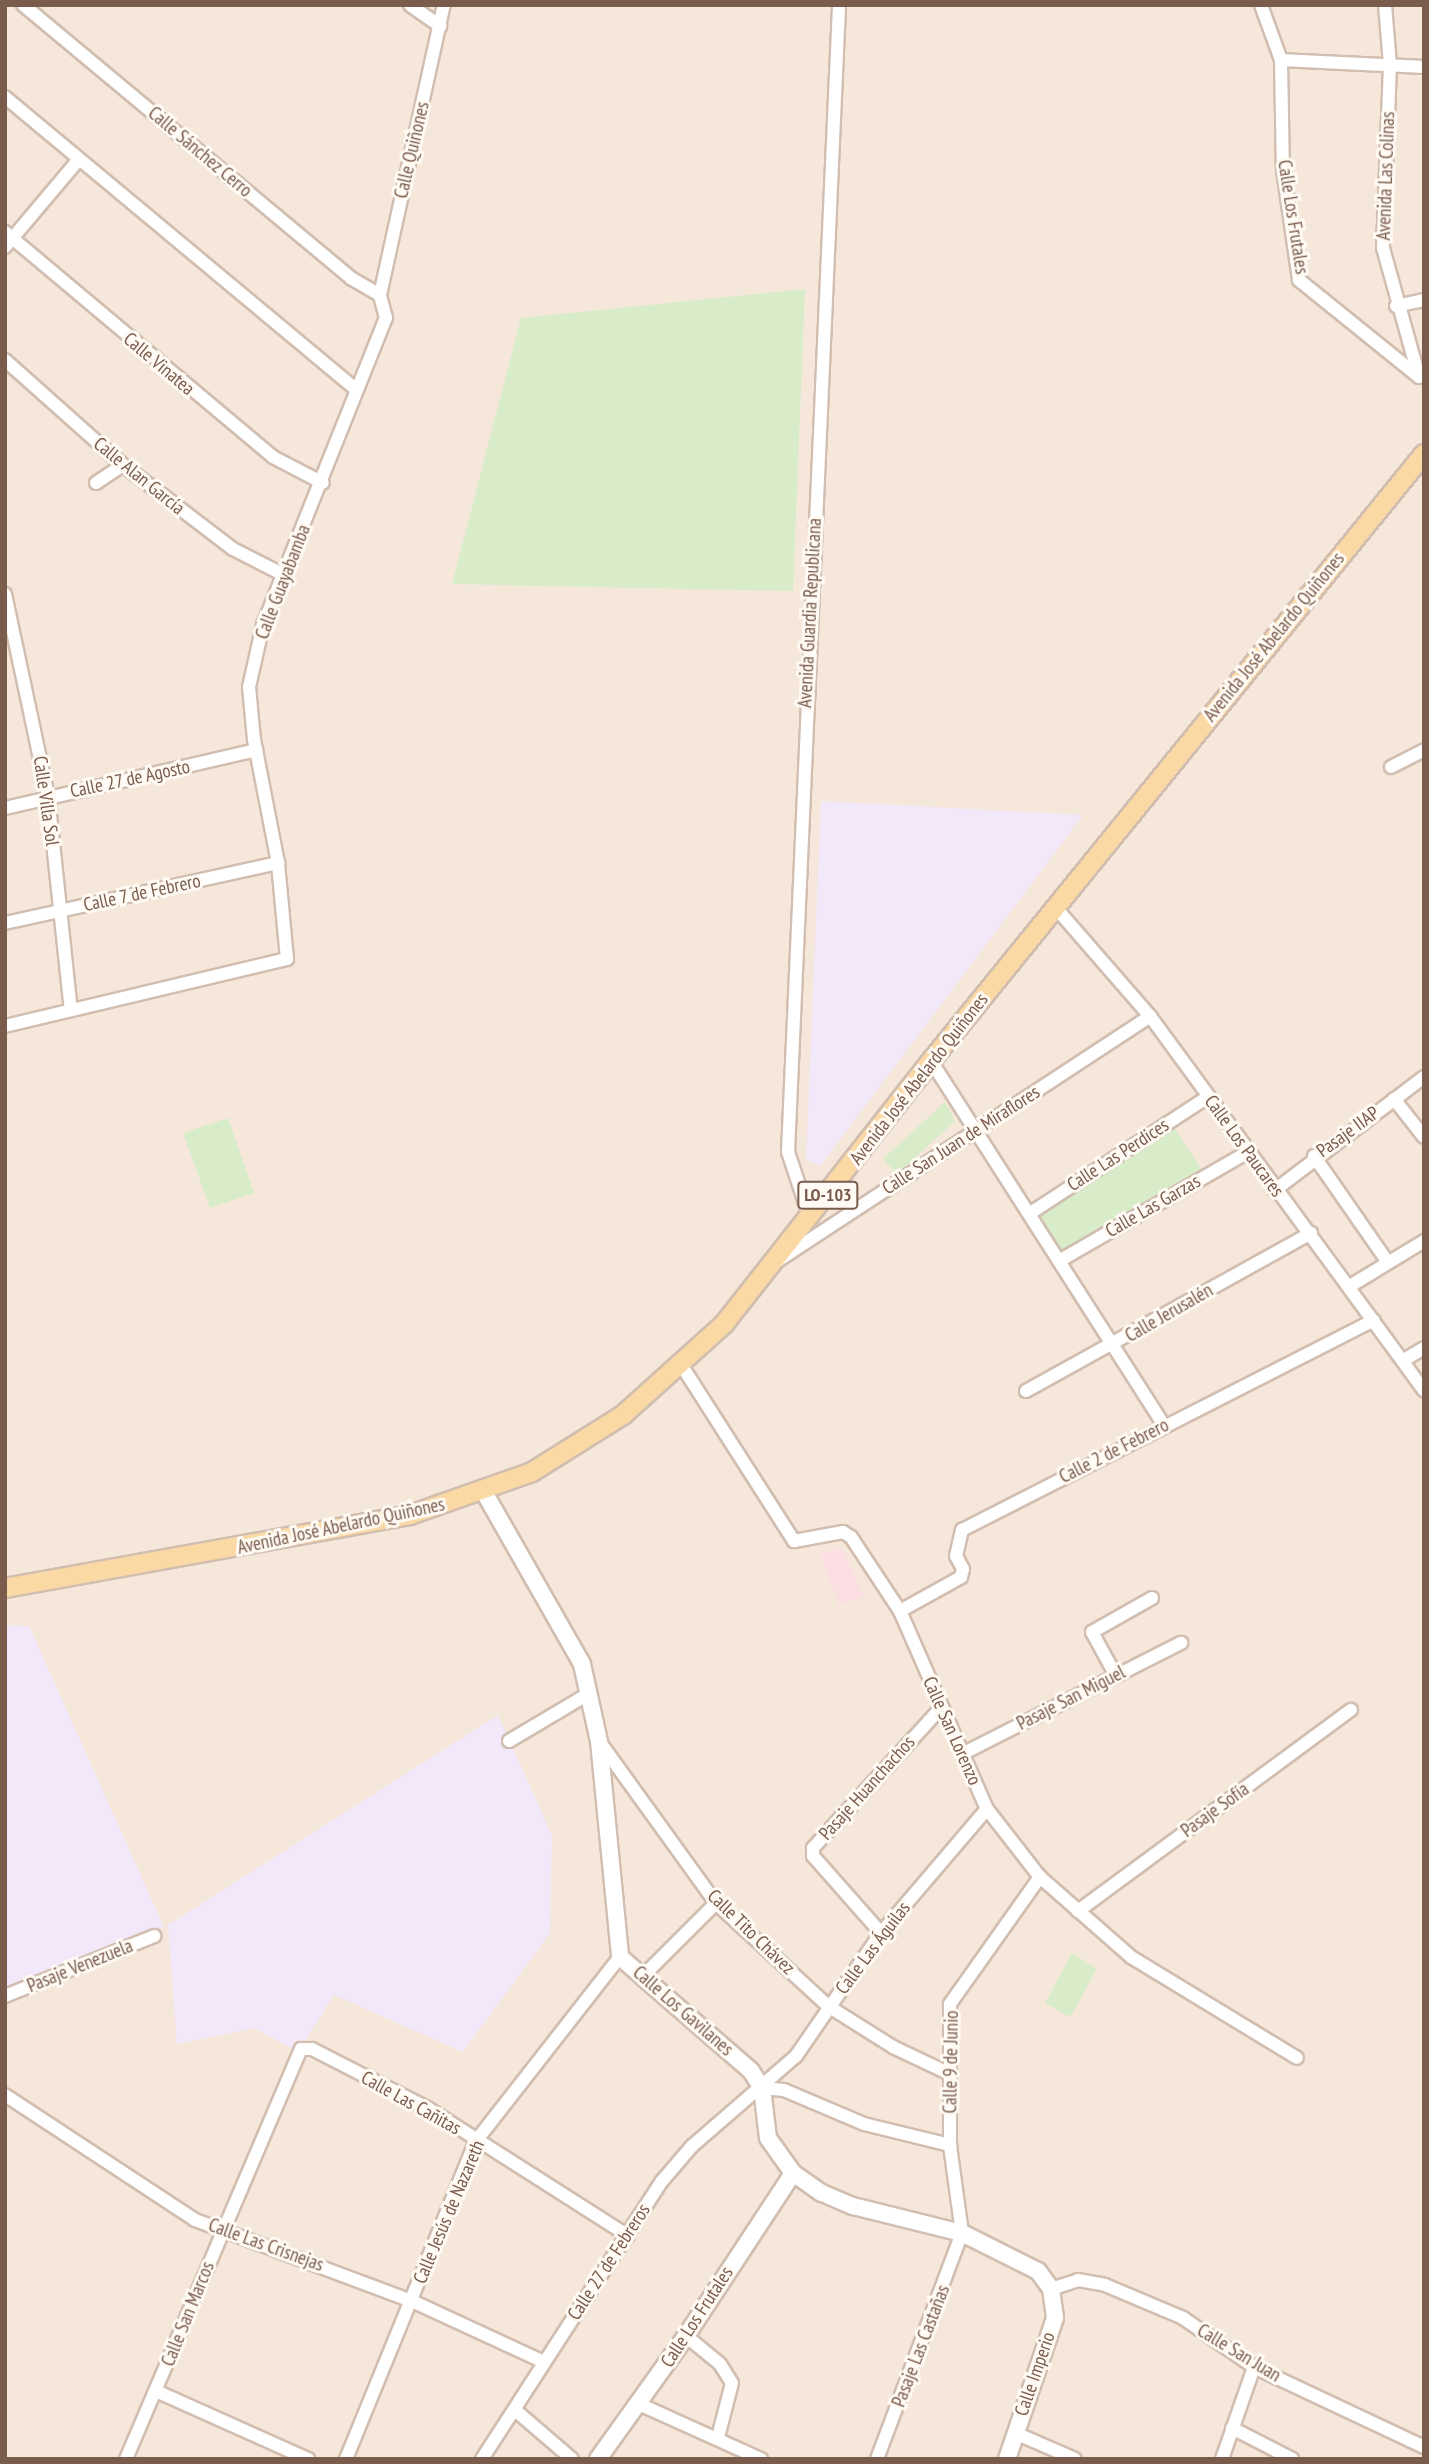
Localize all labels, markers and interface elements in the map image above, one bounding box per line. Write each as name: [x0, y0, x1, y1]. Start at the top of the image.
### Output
street label: Calle Quiñones: [390, 99, 434, 201]
street label: Calle Sánchez Cerro: [143, 102, 257, 202]
street label: Avenida Las Colinas: [1372, 111, 1400, 241]
street label: Calle Los Frutales: [1273, 158, 1313, 276]
street label: Calle Vinatea: [119, 328, 199, 400]
street label: Calle Alan García: [89, 432, 189, 520]
street label: Avenida Guardia Republicana: [794, 517, 826, 709]
street label: Calle Guayabamba: [251, 522, 315, 642]
street label: Avenida José Abelardo Quiñones: [1199, 548, 1349, 726]
street label: Calle Villa Sol: [28, 754, 64, 848]
street label: Calle 27 de Agosto: [68, 755, 192, 803]
street label: Calle 7 de Febrero: [81, 869, 203, 917]
street label: Avenida José Abelardo Quiñones: [845, 989, 993, 1169]
street label: Calle San Juan de Miraflores: [878, 1080, 1044, 1200]
street label: Calle Los Paucares: [1199, 1091, 1289, 1201]
street label: Pasaje IIAP: [1312, 1102, 1384, 1162]
street label: Calle Las Perdices: [1063, 1114, 1173, 1196]
street label: Calle Las Garzas: [1102, 1170, 1204, 1242]
road number: LO-103: [796, 1180, 860, 1210]
street label: Calle Jerusalén: [1121, 1279, 1217, 1347]
street label: Calle 2 de Febrero: [1055, 1414, 1173, 1488]
street label: Avenida José Abelardo Quiñones: [235, 1493, 447, 1559]
street label: Pasaje San Miguel: [1013, 1661, 1129, 1735]
street label: Calle San Lorenzo: [918, 1673, 986, 1789]
street label: Pasaje Huanchachos: [814, 1731, 920, 1845]
street label: Pasaje Sofía: [1177, 1778, 1253, 1842]
street label: Calle Tito Chávez: [702, 1884, 800, 1980]
street label: Calle Las Águilas: [831, 1897, 915, 1999]
street label: Pasaje Venezuela: [24, 1934, 136, 1998]
street label: Calle Los Gavilanes: [628, 1961, 738, 2061]
street label: Calle 9 de Junio: [939, 2010, 963, 2114]
street label: Calle Las Cañitas: [357, 2066, 465, 2140]
street label: Calle Jesús de Nazareth: [409, 2137, 489, 2287]
street label: Calle 27 de Febreros: [563, 2199, 655, 2325]
street label: Calle Las Crisnejas: [205, 2214, 327, 2276]
street label: Calle San Marcos: [157, 2258, 219, 2370]
street label: Calle Los Frutales: [656, 2262, 738, 2372]
street label: Pasaje Las Castañas: [887, 2282, 955, 2410]
street label: Calle San Juan: [1193, 2319, 1285, 2387]
street label: Calle Imperio: [1010, 2329, 1060, 2419]

